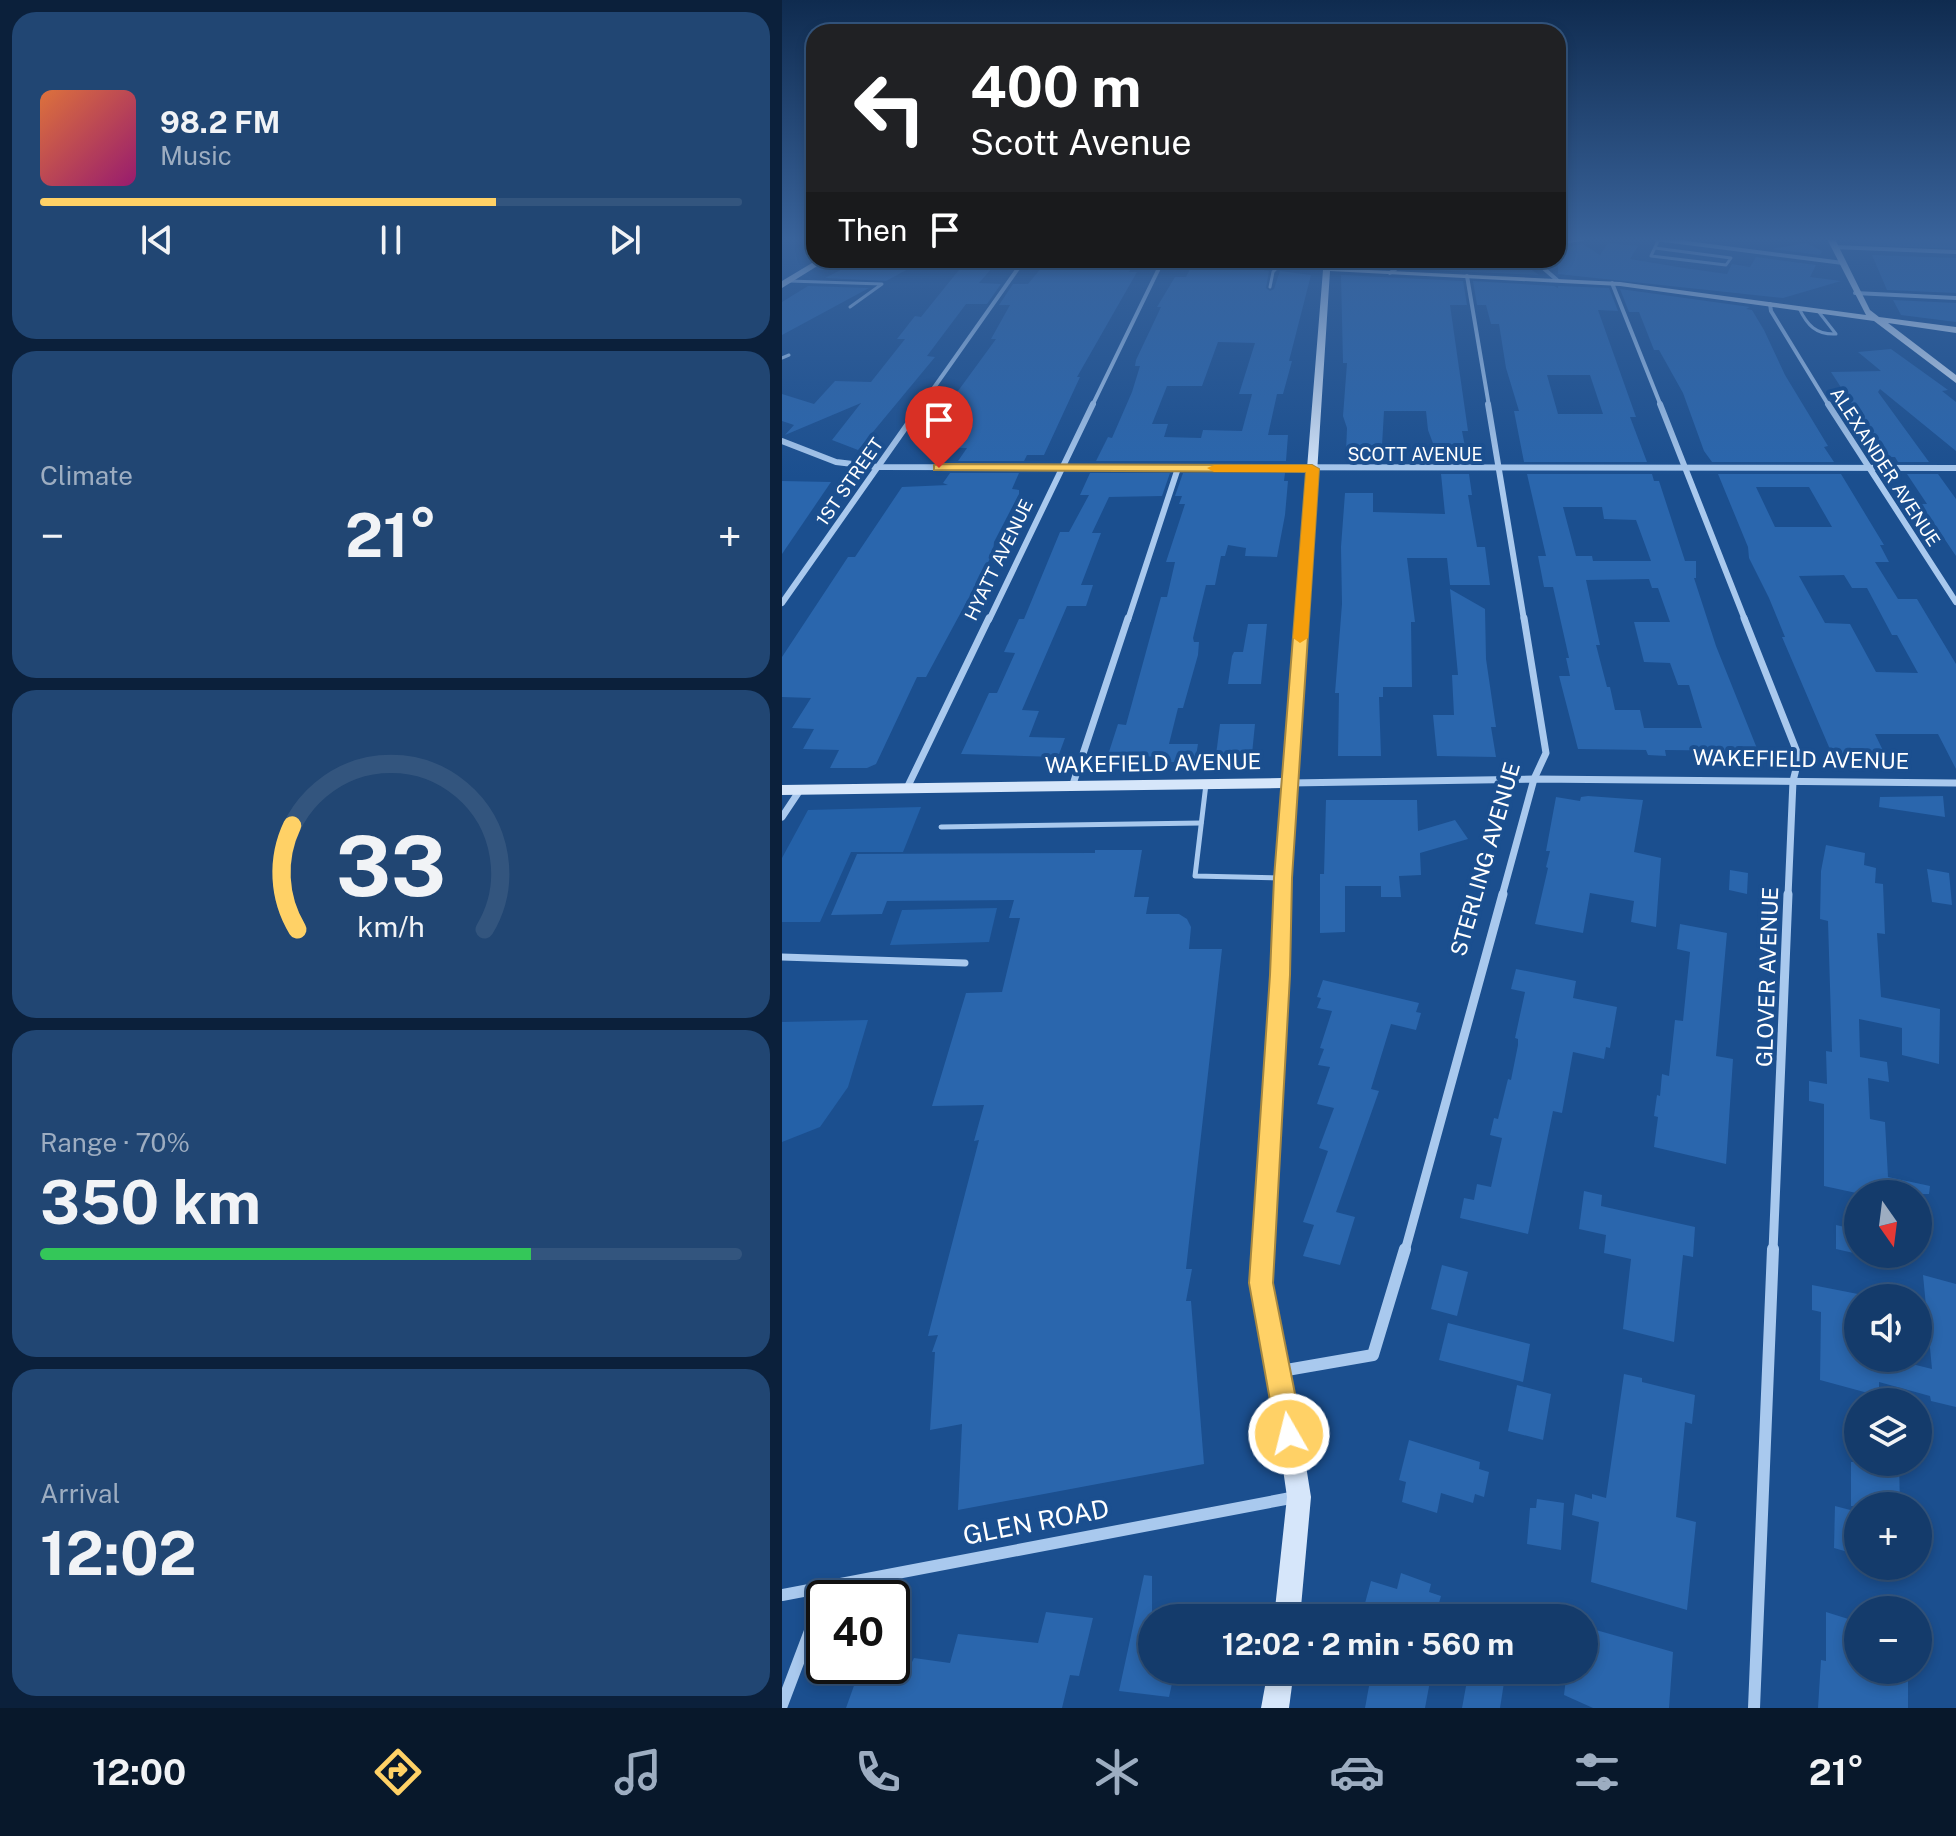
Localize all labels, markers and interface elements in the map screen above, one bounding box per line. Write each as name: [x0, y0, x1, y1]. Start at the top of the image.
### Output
text: 400 m: [970, 54, 1142, 120]
icon: left: [838, 56, 942, 160]
text: 98.2 FM: [160, 104, 280, 140]
text: Scott Avenue: [970, 121, 1192, 163]
text: Music: [160, 140, 232, 171]
icon: arrive: [923, 208, 967, 252]
text: Then: [838, 212, 907, 248]
icon: previous: [135, 218, 179, 262]
icon: pause: [369, 218, 413, 262]
icon: next: [603, 218, 647, 262]
street label: ALEXANDER AVENUE: [1826, 383, 1945, 550]
pin: [905, 386, 973, 468]
icon: arrive: [917, 398, 961, 442]
street label: 1ST STREET: [812, 434, 888, 530]
street label: SCOTT AVENUE: [1347, 444, 1483, 465]
text: Climate: [40, 460, 133, 491]
street label: HYATT AVENUE: [960, 496, 1037, 624]
text: 21°: [345, 500, 437, 571]
text: −: [40, 510, 64, 562]
text: +: [718, 510, 742, 562]
street label: WAKEFIELD AVENUE: [1693, 744, 1909, 774]
street label: WAKEFIELD AVENUE: [1045, 748, 1261, 778]
street label: STERLING AVENUE: [1445, 759, 1525, 959]
text: 33: [336, 817, 446, 915]
street label: GLOVER AVENUE: [1751, 886, 1783, 1068]
text: km/h: [357, 910, 425, 943]
text: Range · 70%: [40, 1127, 190, 1158]
text: 350 km: [40, 1167, 261, 1238]
north arrow: [1844, 1180, 1932, 1268]
map controls: [1844, 1180, 1932, 1684]
button: sound: [1844, 1284, 1932, 1372]
button: layers: [1844, 1388, 1932, 1476]
position arrow: [1247, 1392, 1331, 1476]
text: Arrival: [40, 1478, 120, 1509]
street label: GLEN ROAD: [960, 1492, 1112, 1551]
button: +: [1844, 1492, 1932, 1580]
text: 12:02: [40, 1518, 197, 1589]
speed limit sign: 40: [806, 1580, 910, 1684]
button: −: [1844, 1596, 1932, 1684]
text: 12:02 · 2 min · 560 m: [1222, 1626, 1514, 1662]
icon: directions: [370, 1744, 426, 1800]
icon: music: [610, 1744, 666, 1800]
icon: phone: [850, 1744, 906, 1800]
icon: climate: [1089, 1744, 1145, 1800]
icon: car: [1329, 1744, 1385, 1800]
icon: filters: [1569, 1744, 1625, 1800]
text: 12:00: [92, 1751, 186, 1793]
text: 21°: [1809, 1751, 1864, 1793]

